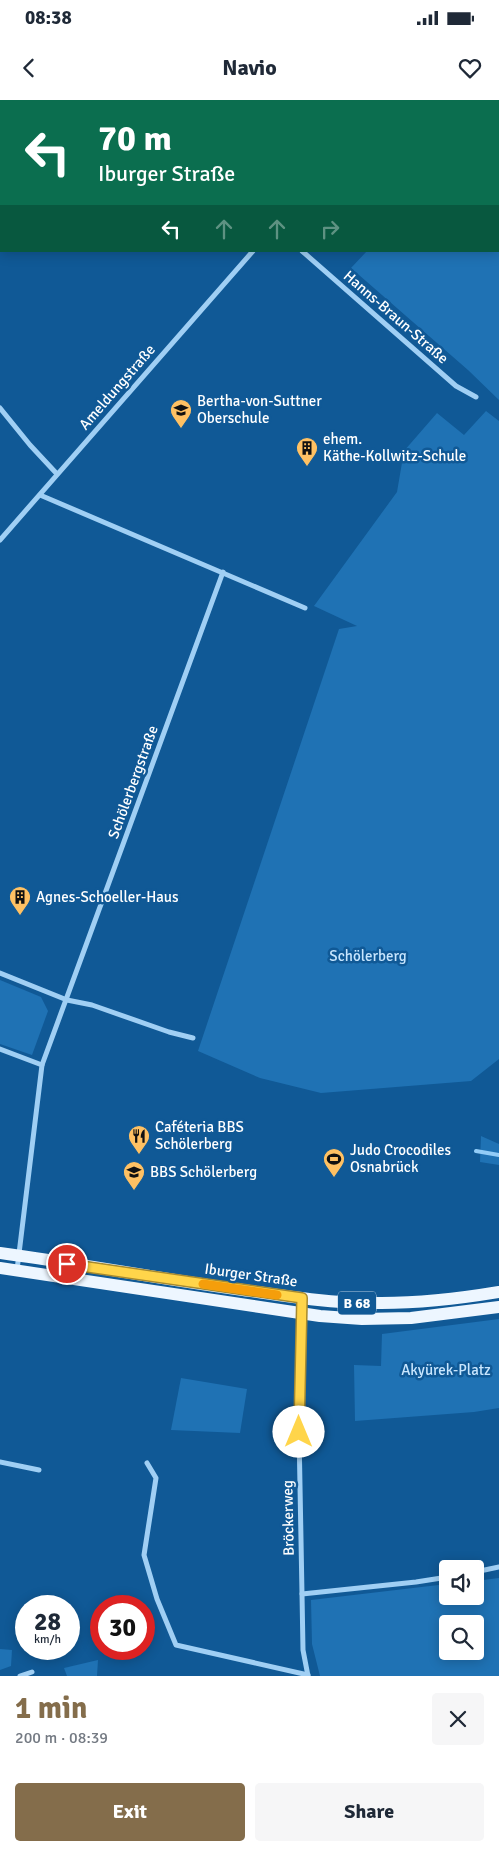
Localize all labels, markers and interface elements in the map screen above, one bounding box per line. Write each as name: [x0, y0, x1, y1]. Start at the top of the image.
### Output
text: 08:38: [25, 6, 72, 30]
icon: back: [15, 54, 43, 82]
text: Navio: [222, 54, 277, 81]
icon: heart: [456, 54, 484, 82]
text: 70 m: [98, 117, 172, 160]
icon: left: [15, 120, 80, 185]
text: Iburger Straße: [98, 160, 235, 187]
icon: left: [157, 215, 185, 243]
icon: ahead: [210, 215, 238, 243]
icon: ahead: [263, 215, 291, 243]
icon: right: [316, 215, 344, 243]
street label: Hanns-Braun-Straße: [340, 267, 452, 367]
street label: Ameldungstraße: [75, 341, 159, 433]
place label: Bertha-von-Suttner Oberschule: [197, 392, 322, 427]
school or university icon: Bertha-von-Suttner Oberschule: [169, 398, 193, 429]
place label: ehem. Käthe-Kollwitz-Schule: [323, 430, 466, 465]
building icon: ehem. Käthe-Kollwitz-Schule: [295, 436, 319, 467]
street label: Schölerbergstraße: [104, 723, 162, 841]
building icon: Agnes-Schoeller-Haus: [8, 885, 32, 916]
place label: Agnes-Schoeller-Haus: [36, 888, 179, 906]
park label: Schölerberg: [329, 947, 407, 965]
place label: Caféteria BBS Schölerberg: [155, 1118, 244, 1153]
restaurant icon: Caféteria BBS Schölerberg: [127, 1124, 151, 1155]
place label: Judo Crocodiles Osnabrück: [350, 1141, 452, 1176]
sports icon: Judo Crocodiles Osnabrück: [322, 1147, 346, 1178]
school or university icon: BBS Schölerberg: [122, 1160, 146, 1191]
place label: BBS Schölerberg: [150, 1163, 257, 1181]
pin: [46, 1243, 88, 1285]
icon: arrive: [53, 1250, 81, 1278]
street label: Iburger Straße: [203, 1260, 299, 1290]
road number: B 68: [338, 1292, 376, 1314]
park label: Akyürek-Platz: [401, 1361, 491, 1379]
position arrow: [272, 1405, 324, 1457]
street label: Bröckerweg: [278, 1480, 298, 1556]
map controls: [439, 1560, 484, 1660]
button: sound: [439, 1560, 484, 1605]
speed limit sign: 30: [90, 1595, 155, 1660]
text: 28: [34, 1606, 61, 1637]
button: search: [439, 1615, 484, 1660]
text: km/h: [34, 1632, 61, 1647]
text: 1 min: [15, 1690, 87, 1727]
button: close: [432, 1693, 484, 1745]
text: 200 m · 08:39: [15, 1728, 108, 1748]
button: Exit: [15, 1783, 245, 1841]
button: Share: [255, 1783, 484, 1841]

